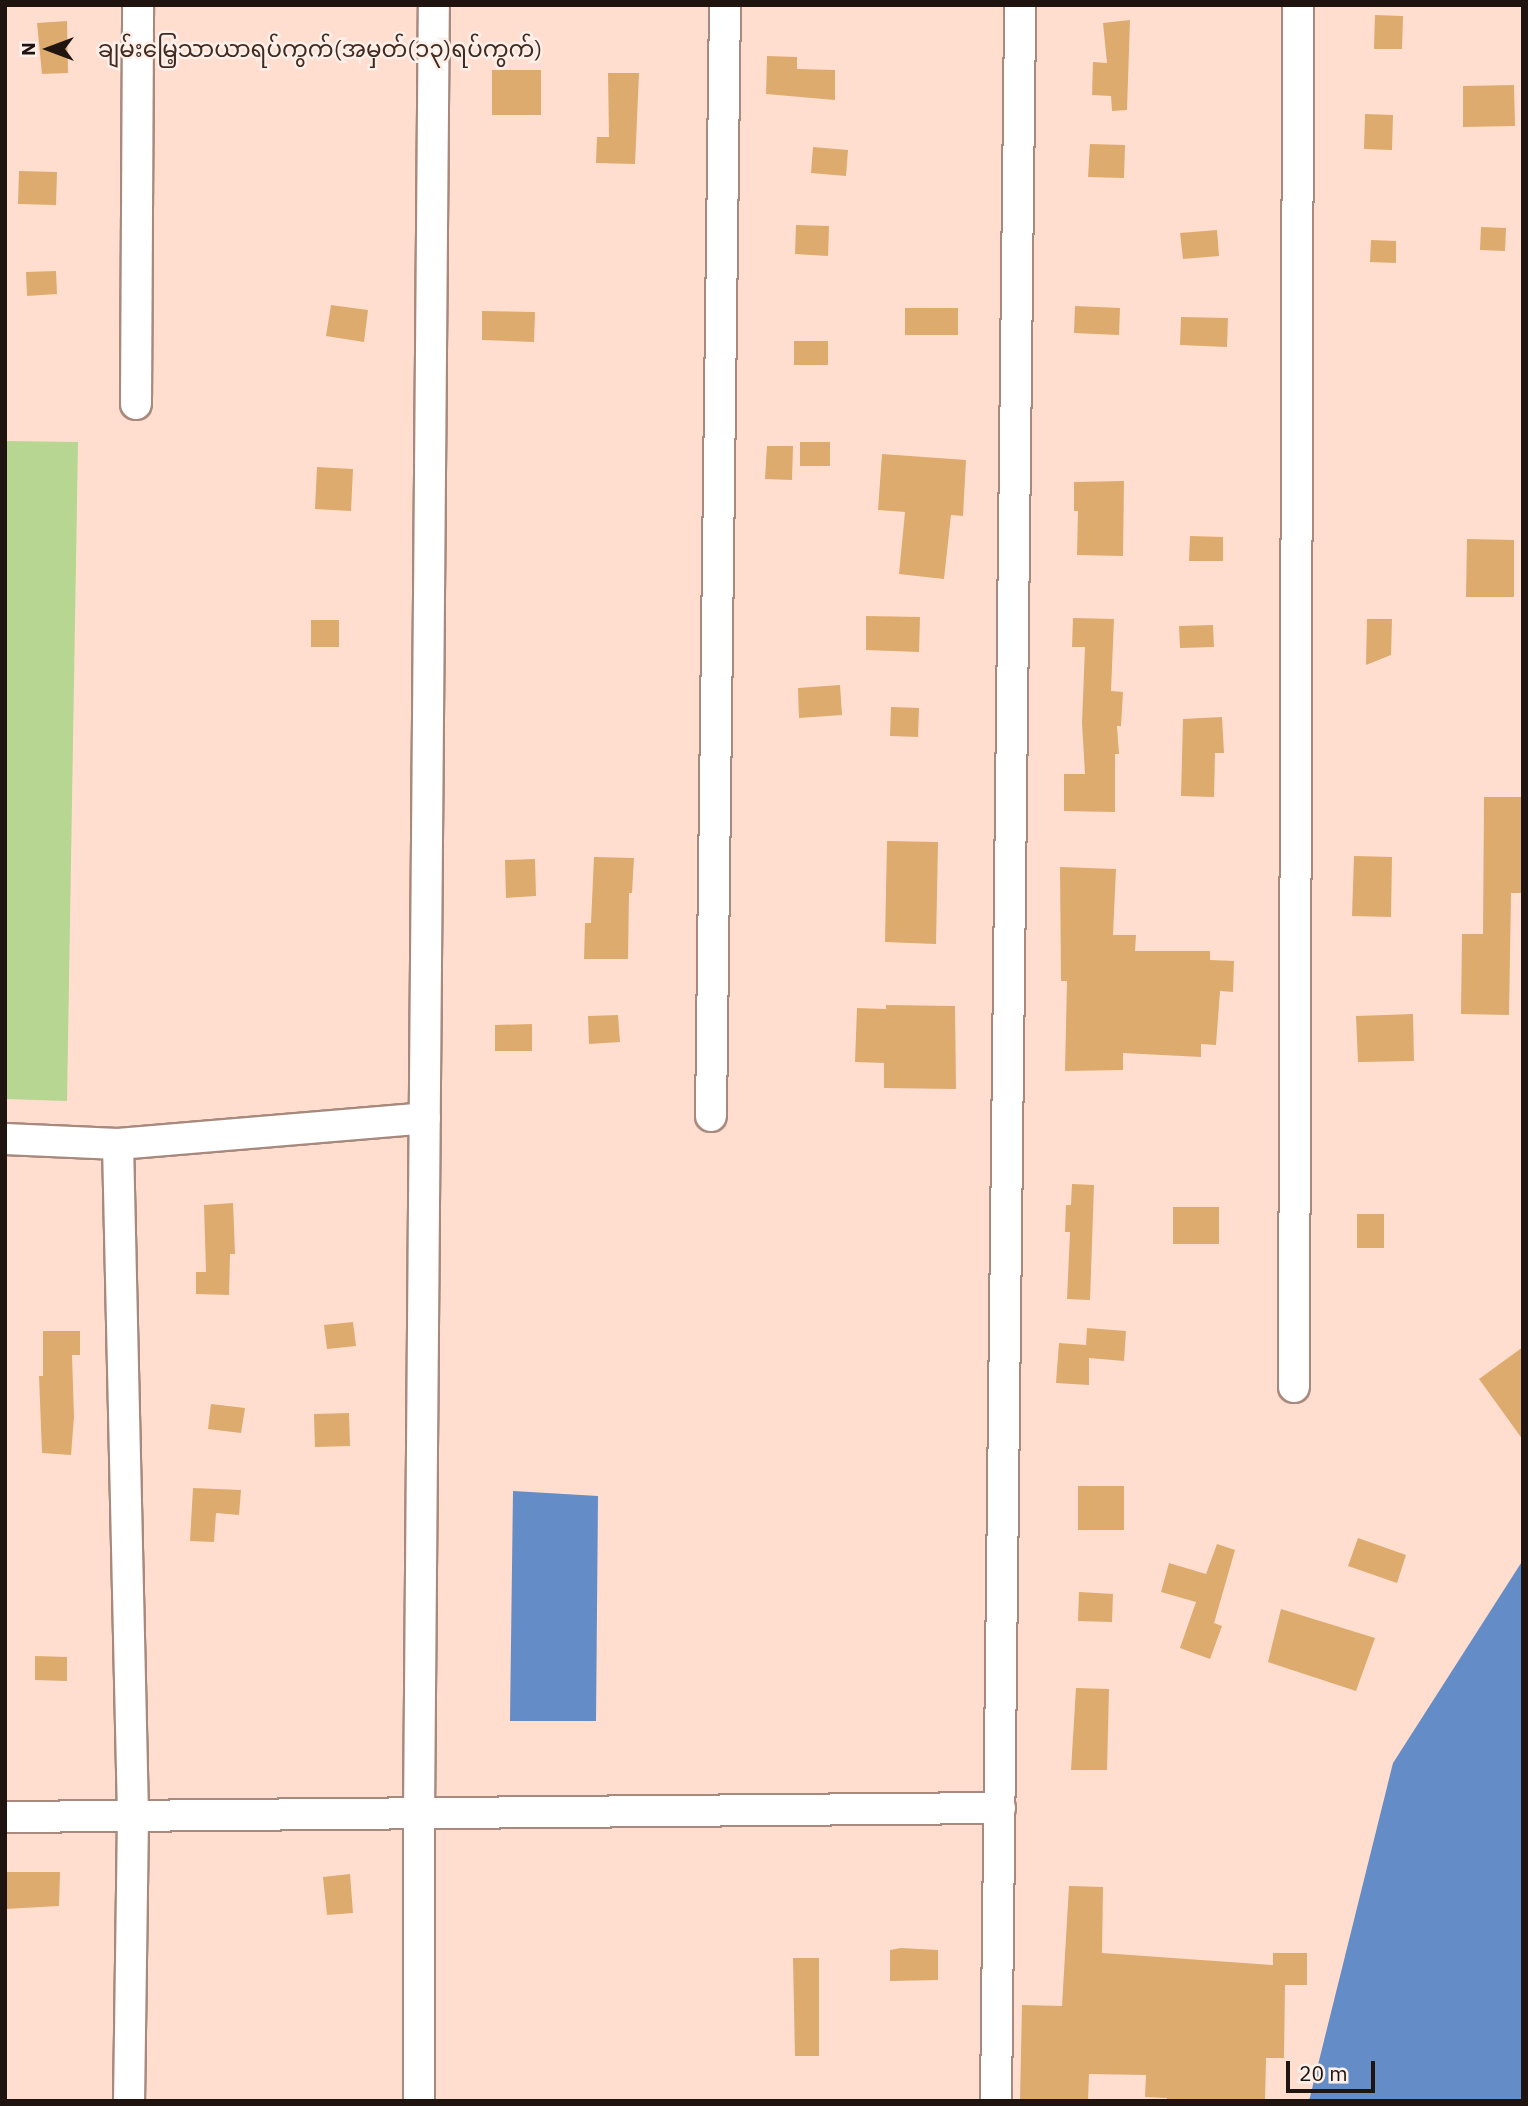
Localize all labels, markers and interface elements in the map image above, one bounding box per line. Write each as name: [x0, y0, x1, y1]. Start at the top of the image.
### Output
north arrow: [14, 14, 84, 84]
district label: ချမ်းမြေ့သာယာရပ်ကွက်(အမှတ်(၁၃)ရပ်ကွက်): [98, 34, 542, 62]
text: N: [16, 42, 40, 56]
scale bar: [1290, 2046, 1379, 2090]
text: 20 m: [1299, 2059, 1348, 2087]

